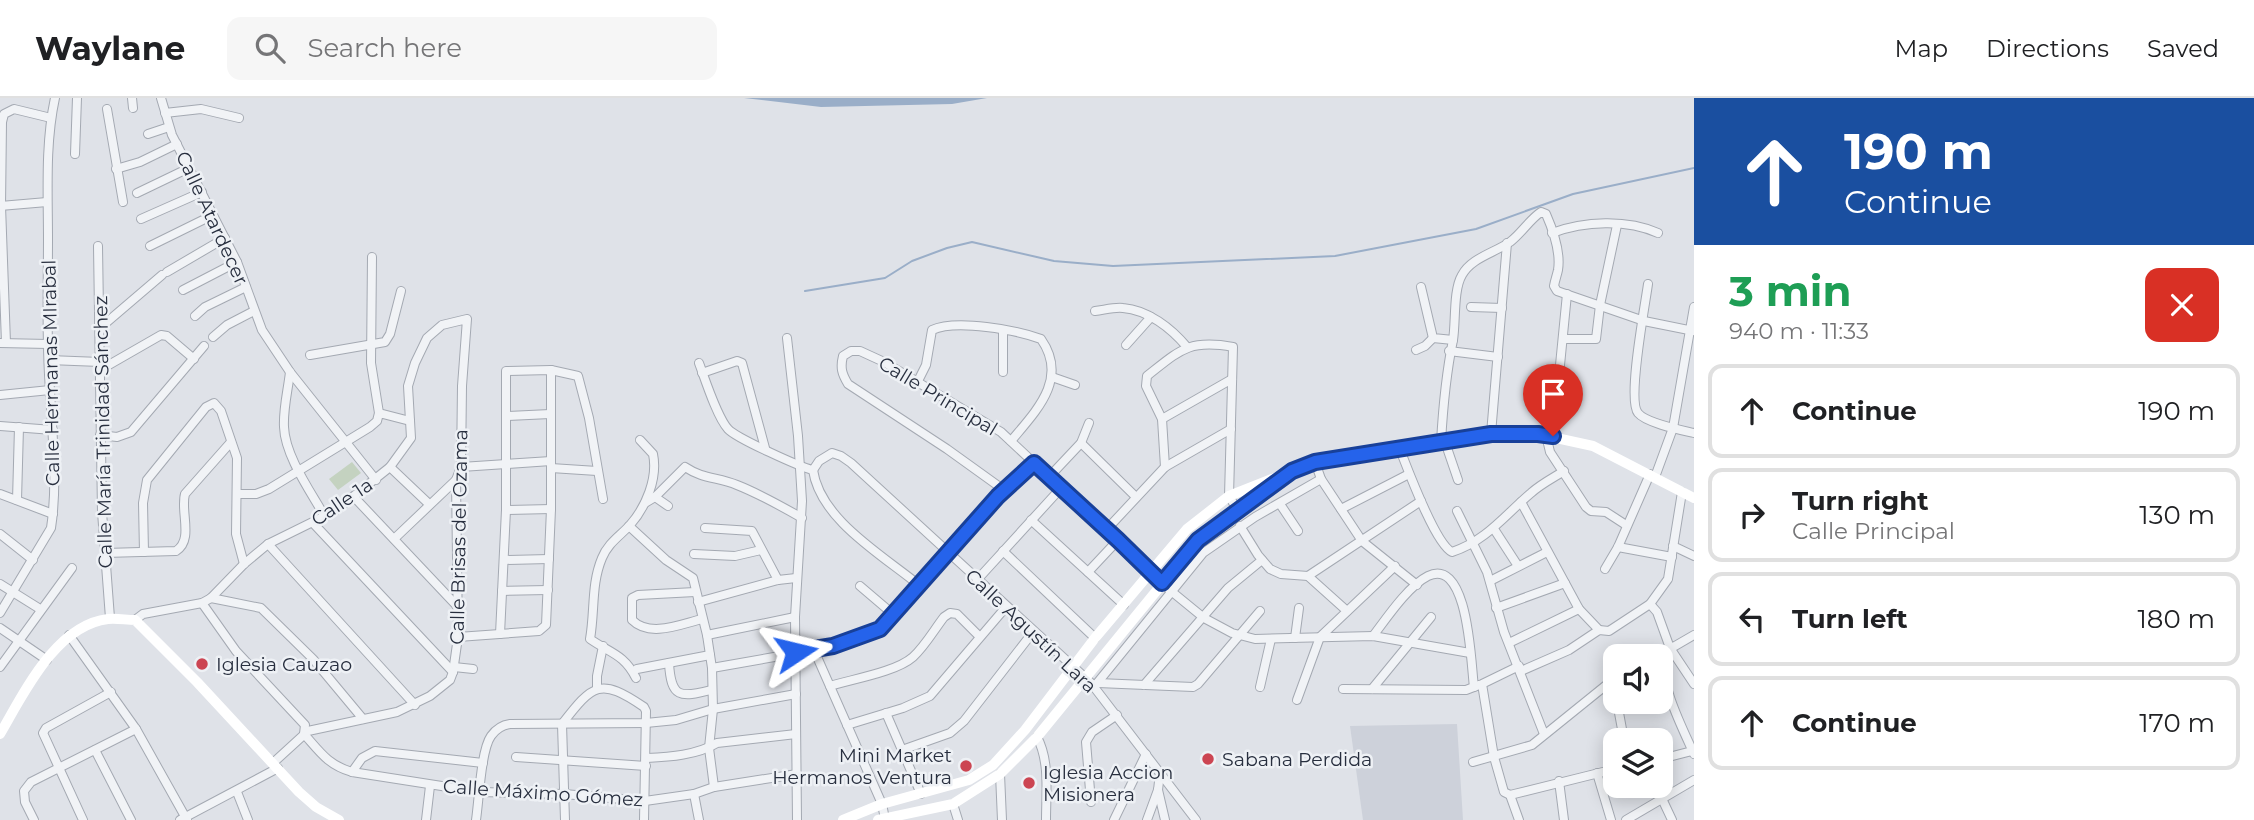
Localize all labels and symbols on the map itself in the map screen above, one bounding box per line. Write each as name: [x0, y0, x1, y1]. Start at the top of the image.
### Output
street label: Calle Atardecer: [171, 148, 253, 288]
street label: Calle Hermanas MIrabal: [38, 260, 64, 486]
street label: Calle María Trinidad Sánchez: [89, 295, 117, 569]
street label: Calle Principal: [874, 351, 1002, 441]
pin: [1523, 364, 1583, 436]
street label: Calle Brisas del Ozama: [446, 429, 472, 645]
street label: Calle 1a: [307, 473, 377, 531]
street label: Calle Agustín Lara: [961, 564, 1101, 698]
position arrow: [759, 615, 833, 689]
place label: Iglesia Cauzao: [216, 653, 352, 676]
marker: Iglesia Cauzao: [194, 656, 210, 672]
place label: Mini Market Hermanos Ventura: [772, 744, 952, 789]
place label: Sabana Perdida: [1222, 748, 1372, 771]
marker: Sabana Perdida: [1200, 751, 1216, 767]
marker: Mini Market Hermanos Ventura: [958, 758, 974, 774]
place label: Iglesia Accion Misionera: [1043, 761, 1173, 806]
street label: Calle Máximo Gómez: [442, 775, 644, 811]
marker: Iglesia Accion Misionera: [1021, 775, 1037, 791]

